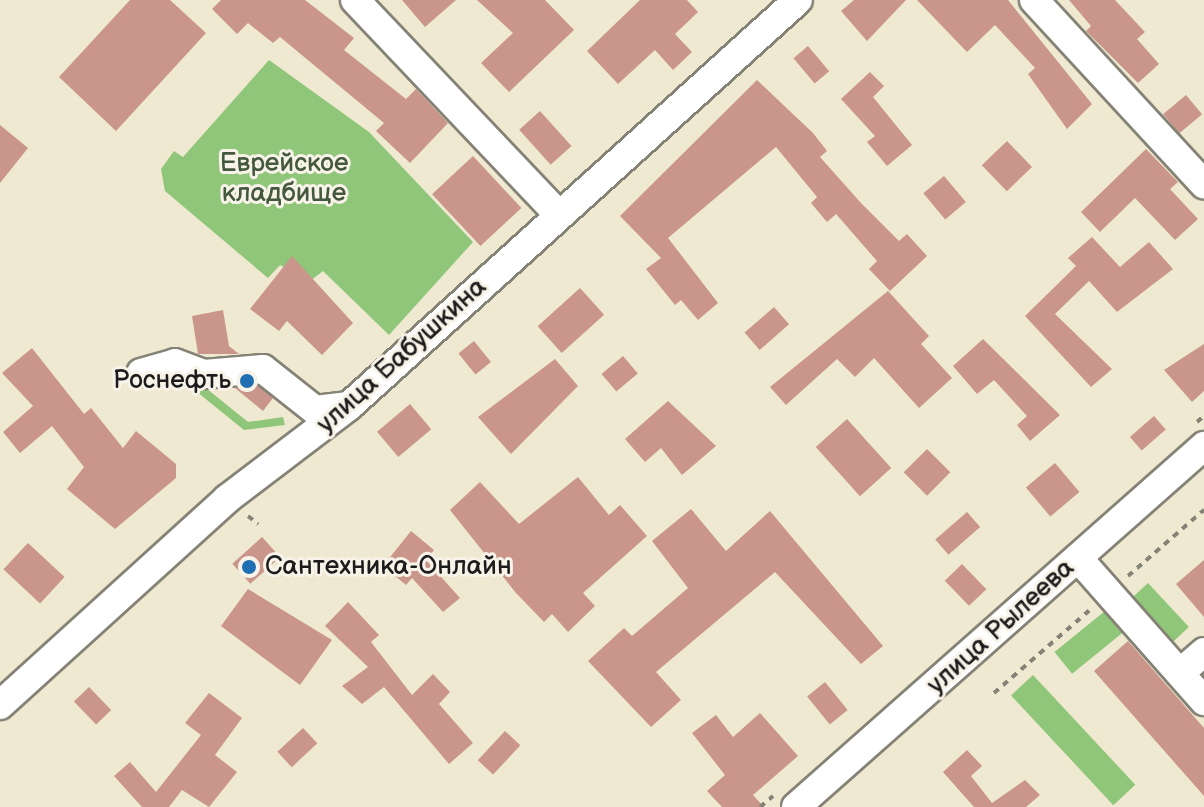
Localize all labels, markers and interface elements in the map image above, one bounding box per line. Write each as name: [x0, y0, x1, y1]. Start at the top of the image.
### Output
park label: Еврейское кладбище: [220, 148, 348, 210]
street label: улица Бабушкина: [311, 272, 493, 440]
place label: Роснефть: [113, 365, 231, 397]
marker: Роснефть: [238, 372, 256, 390]
place label: Сантехника-Онлайн: [265, 551, 512, 583]
street label: улица Рылеева: [921, 553, 1081, 701]
marker: Сантехника-Онлайн: [240, 558, 258, 576]

